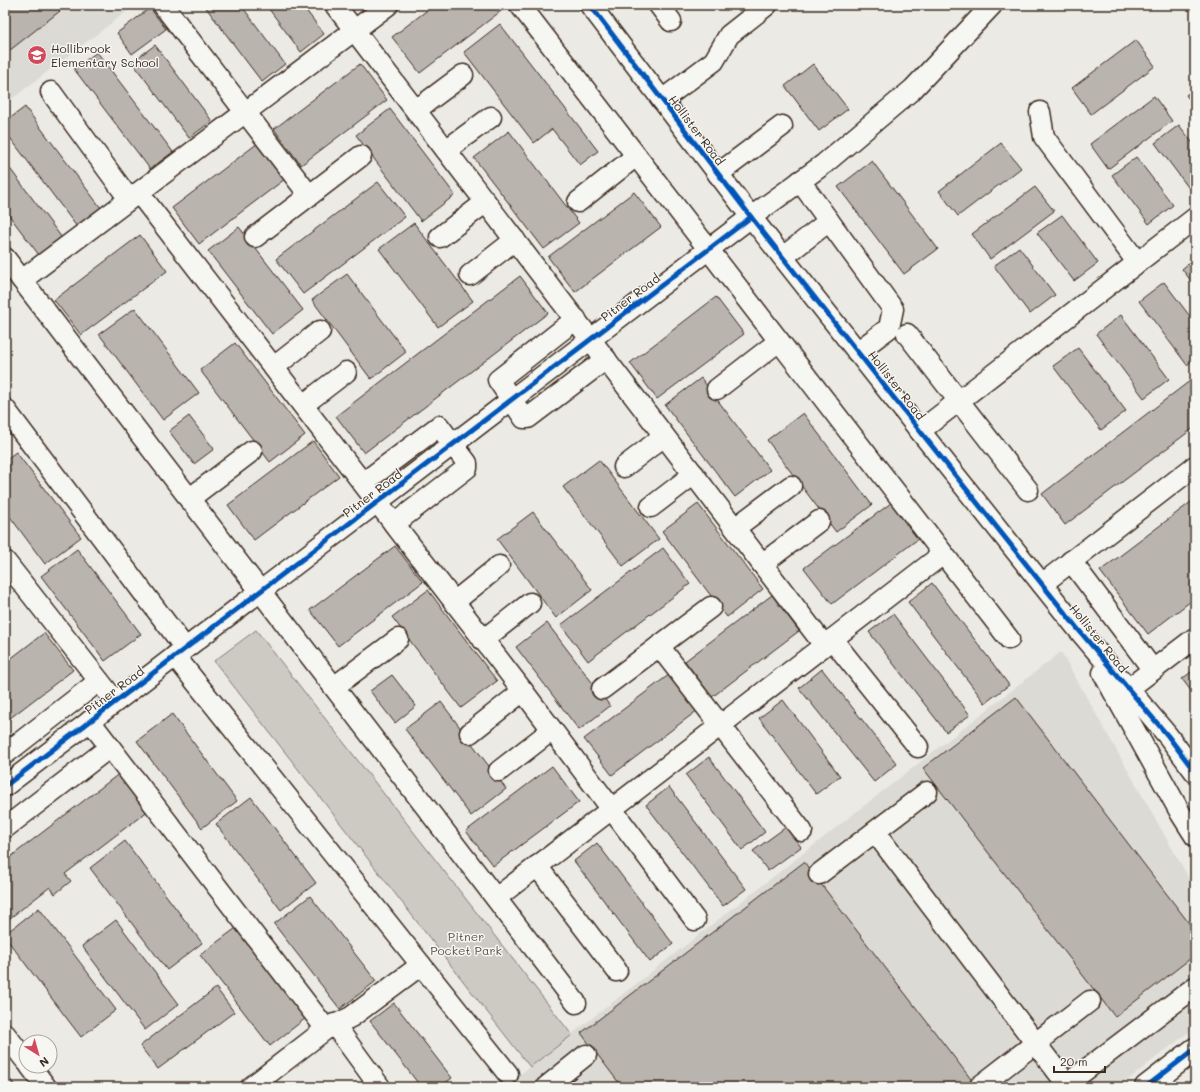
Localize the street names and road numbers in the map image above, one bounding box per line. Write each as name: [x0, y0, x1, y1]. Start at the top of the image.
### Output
street label: Hollister Road: [665, 92, 729, 169]
street label: Pitner Road: [597, 269, 663, 324]
street label: Hollister Road: [865, 347, 929, 423]
street label: Pitner Road: [339, 465, 405, 520]
street label: Hollister Road: [1066, 600, 1132, 676]
street label: Pitner Road: [81, 662, 147, 717]

